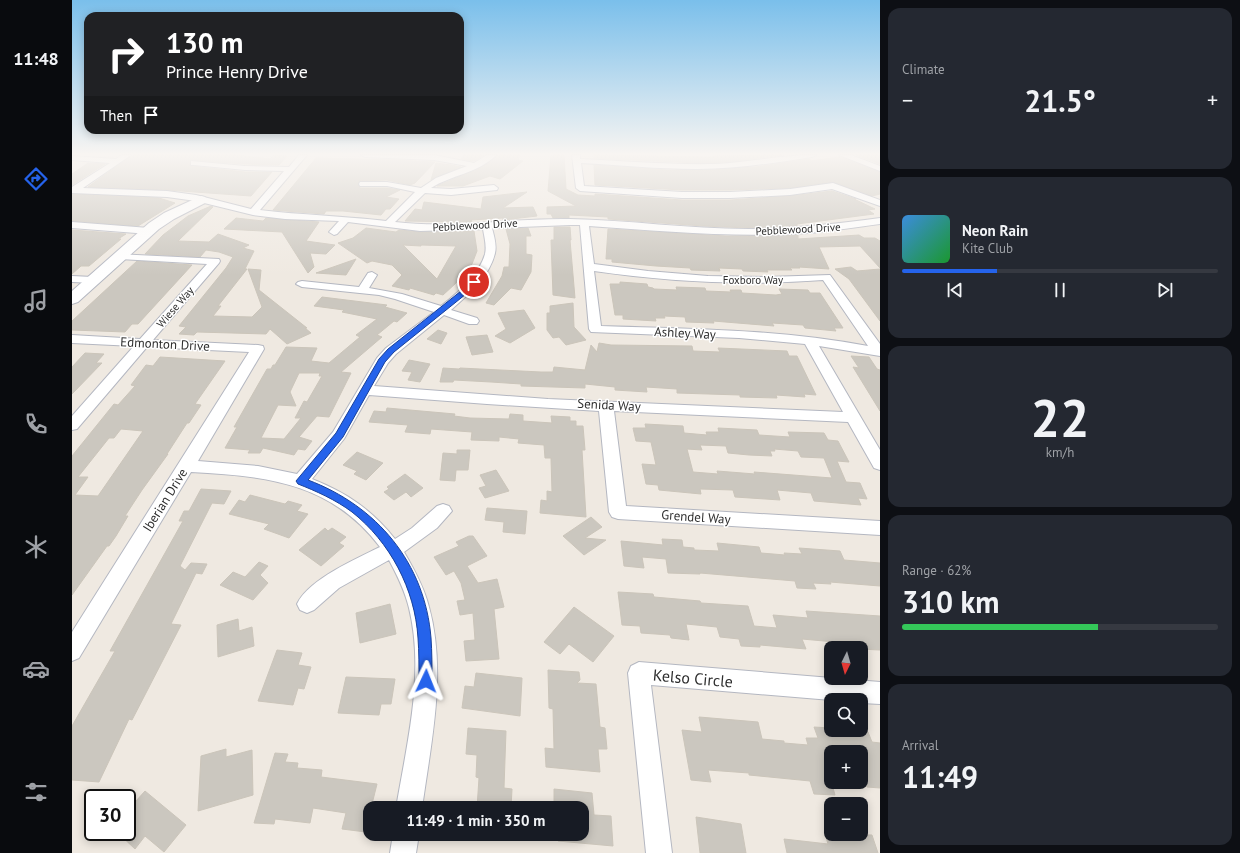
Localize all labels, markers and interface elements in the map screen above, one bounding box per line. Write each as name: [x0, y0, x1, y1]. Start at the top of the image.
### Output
text: 130 m: [166, 24, 243, 61]
icon: right: [100, 28, 152, 80]
text: 11:48: [13, 47, 59, 70]
text: Prince Henry Drive: [166, 60, 308, 83]
text: Climate: [902, 61, 945, 78]
text: 21.5°: [1024, 81, 1096, 120]
text: −: [902, 86, 913, 114]
text: +: [1207, 86, 1218, 114]
icon: arrive: [140, 104, 162, 126]
text: Then: [100, 106, 132, 125]
icon: directions: [22, 165, 50, 193]
street label: Pebblewood Drive: [432, 216, 518, 234]
street label: Pebblewood Drive: [755, 220, 841, 238]
text: Neon Rain: [962, 221, 1028, 240]
text: Kite Club: [962, 240, 1013, 257]
pin: [457, 265, 491, 299]
icon: arrive: [463, 271, 485, 293]
street label: Foxboro Way: [723, 273, 784, 287]
icon: previous: [944, 279, 966, 301]
icon: pause: [1049, 279, 1071, 301]
icon: next: [1154, 279, 1176, 301]
street label: Wiese Way: [153, 283, 197, 330]
icon: music: [22, 287, 50, 315]
street label: Ashley Way: [654, 323, 716, 343]
street label: Edmonton Drive: [120, 333, 210, 355]
text: 22: [1031, 384, 1089, 451]
street label: Senida Way: [577, 395, 641, 415]
icon: phone: [22, 410, 50, 438]
text: km/h: [1046, 444, 1074, 461]
street label: Iberian Drive: [139, 465, 191, 535]
street label: Grendel Way: [661, 506, 731, 528]
icon: climate: [22, 533, 50, 561]
text: Range · 62%: [902, 562, 971, 579]
text: 310 km: [902, 582, 1000, 621]
north arrow: [824, 641, 868, 685]
map controls: [824, 641, 868, 841]
icon: car: [22, 655, 50, 683]
position arrow: [405, 660, 447, 702]
street label: Kelso Circle: [652, 665, 734, 691]
button: search: [824, 693, 868, 737]
text: Arrival: [902, 737, 938, 754]
button: +: [824, 745, 868, 789]
text: 11:49: [902, 757, 978, 796]
icon: filters: [22, 778, 50, 806]
speed limit sign: 30: [84, 789, 136, 841]
button: −: [824, 797, 868, 841]
text: 11:49 · 1 min · 350 m: [407, 811, 545, 830]

